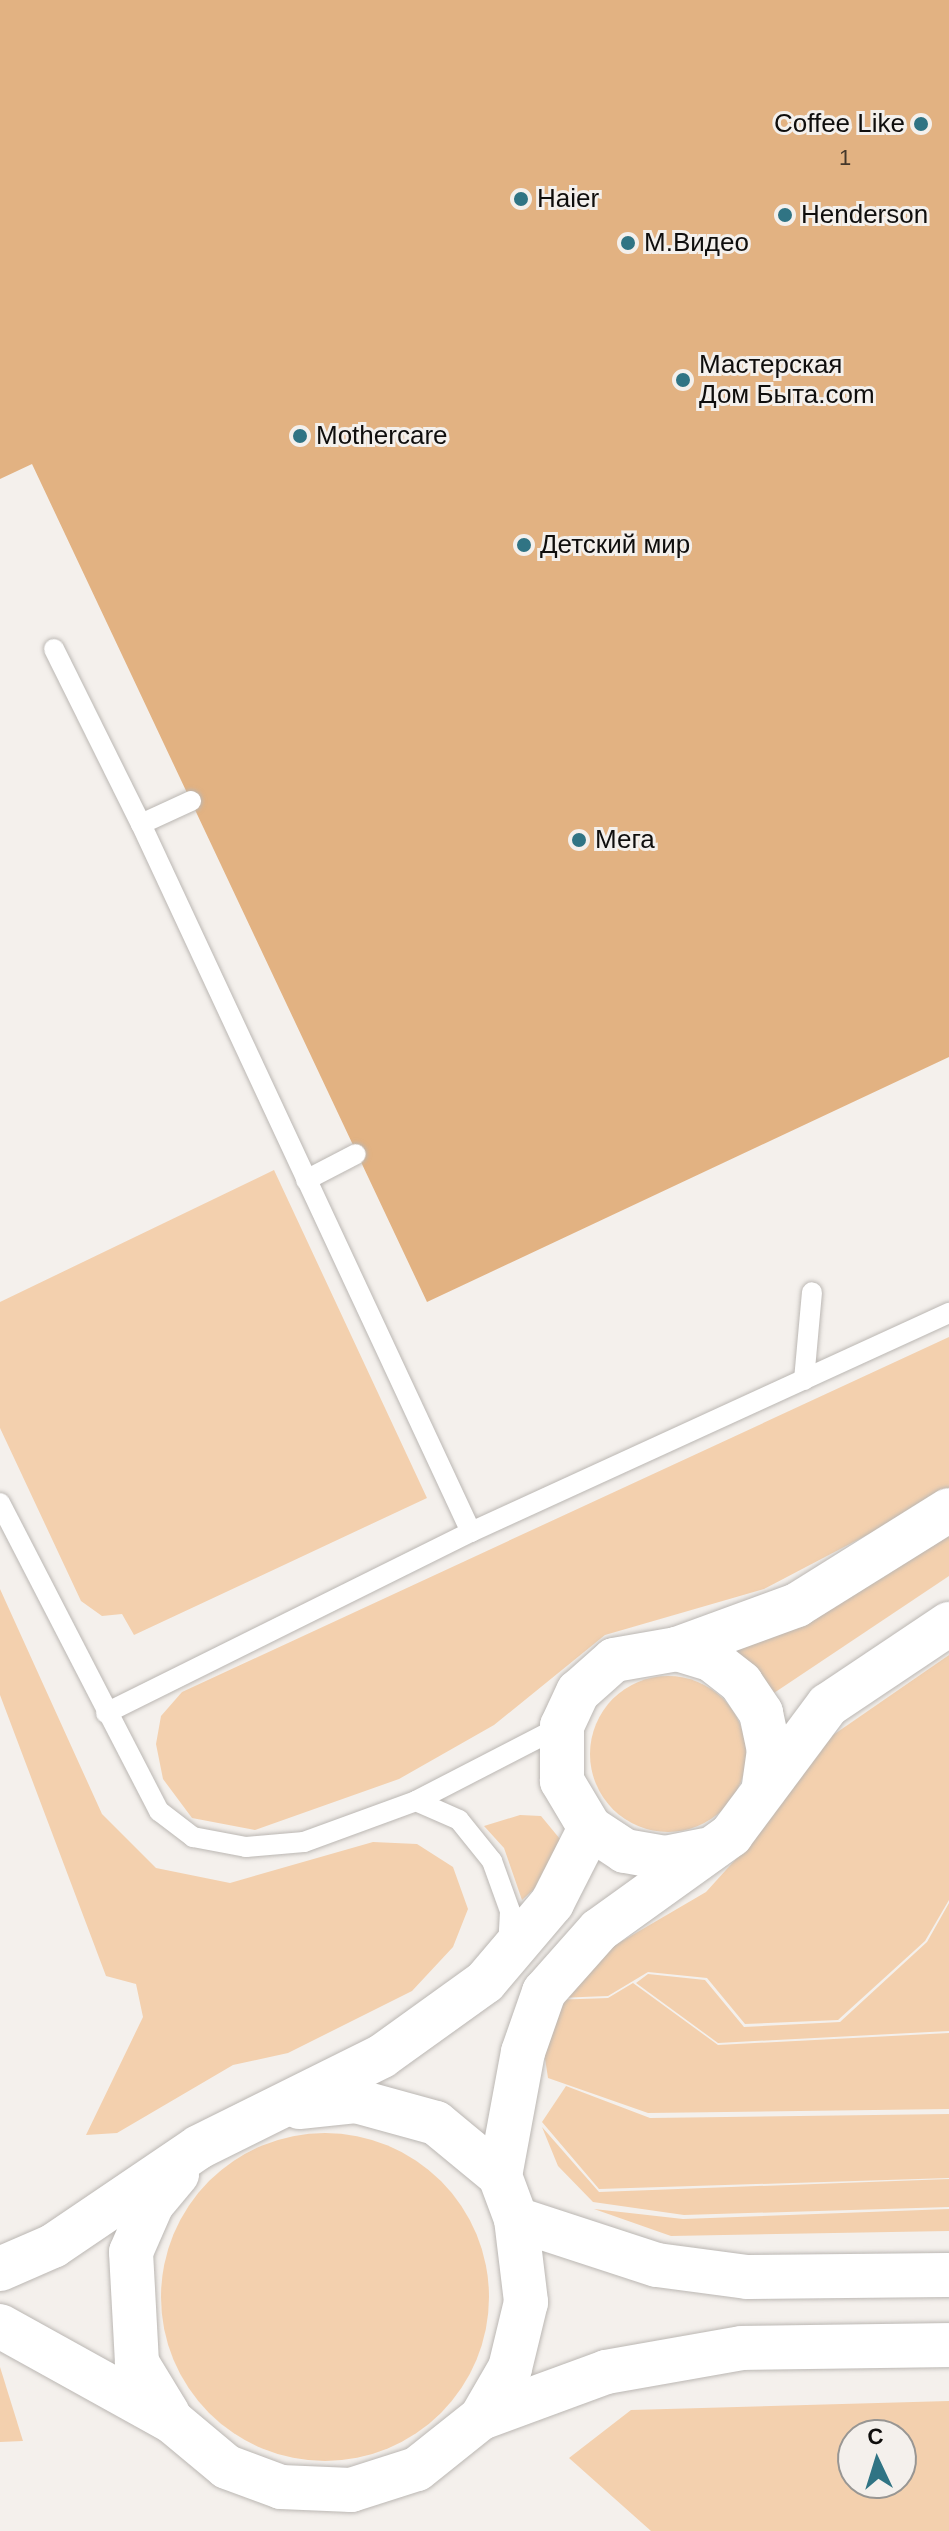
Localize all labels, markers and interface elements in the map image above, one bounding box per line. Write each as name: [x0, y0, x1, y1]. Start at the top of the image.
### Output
place label: Coffee Like: [774, 108, 905, 140]
marker: Coffee Like: [912, 115, 930, 133]
house number: 1: [839, 145, 851, 171]
place label: Haier: [537, 183, 599, 215]
marker: Haier: [512, 190, 530, 208]
place label: Henderson: [801, 199, 928, 231]
marker: Henderson: [776, 206, 794, 224]
place label: М.Видео: [644, 227, 749, 259]
marker: М.Видео: [619, 234, 637, 252]
place label: Мастерская Дом Быта.com: [699, 349, 875, 410]
marker: Мастерская Дом Быта.com: [674, 371, 692, 389]
place label: Mothercare: [316, 420, 447, 452]
marker: Mothercare: [291, 427, 309, 445]
place label: Детский мир: [540, 529, 690, 561]
marker: Детский мир: [515, 536, 533, 554]
place label: Мега: [595, 824, 655, 856]
marker: Мега: [570, 831, 588, 849]
north arrow: [837, 2419, 917, 2499]
text: С: [867, 2424, 884, 2450]

